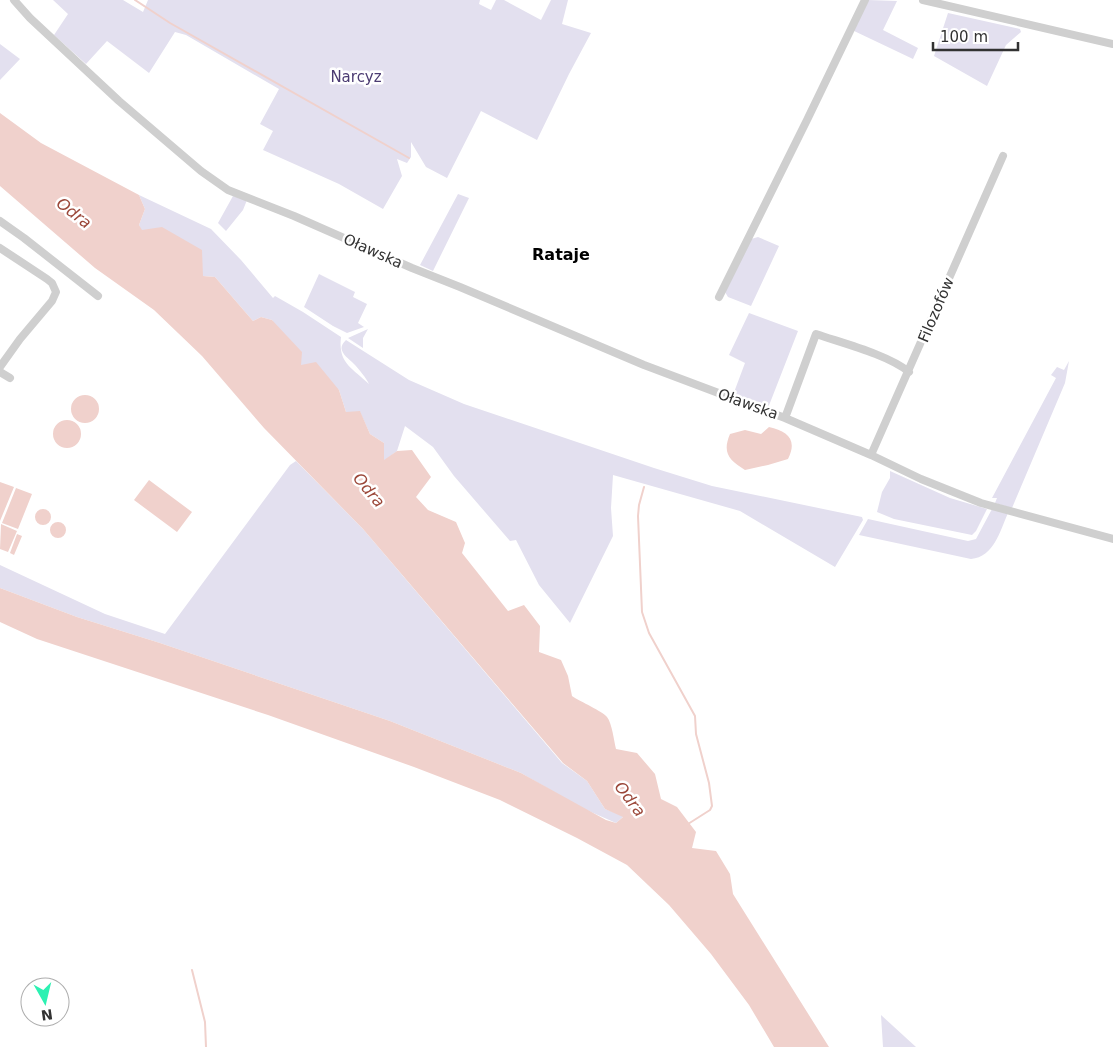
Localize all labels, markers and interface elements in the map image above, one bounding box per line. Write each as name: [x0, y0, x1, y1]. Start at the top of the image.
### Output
scale bar: [933, 20, 1018, 52]
text: 100 m: [940, 28, 988, 46]
park label: Narcyz: [330, 68, 382, 86]
water label: Odra: [53, 193, 95, 233]
street label: Oławska: [341, 230, 405, 272]
district label: Rataje: [532, 245, 590, 264]
street label: Filozofów: [914, 275, 958, 345]
street label: Oławska: [715, 385, 781, 423]
water label: Odra: [349, 469, 389, 511]
water label: Odra: [611, 778, 649, 820]
north arrow: [20, 977, 70, 1027]
text: N: [40, 1006, 54, 1024]

